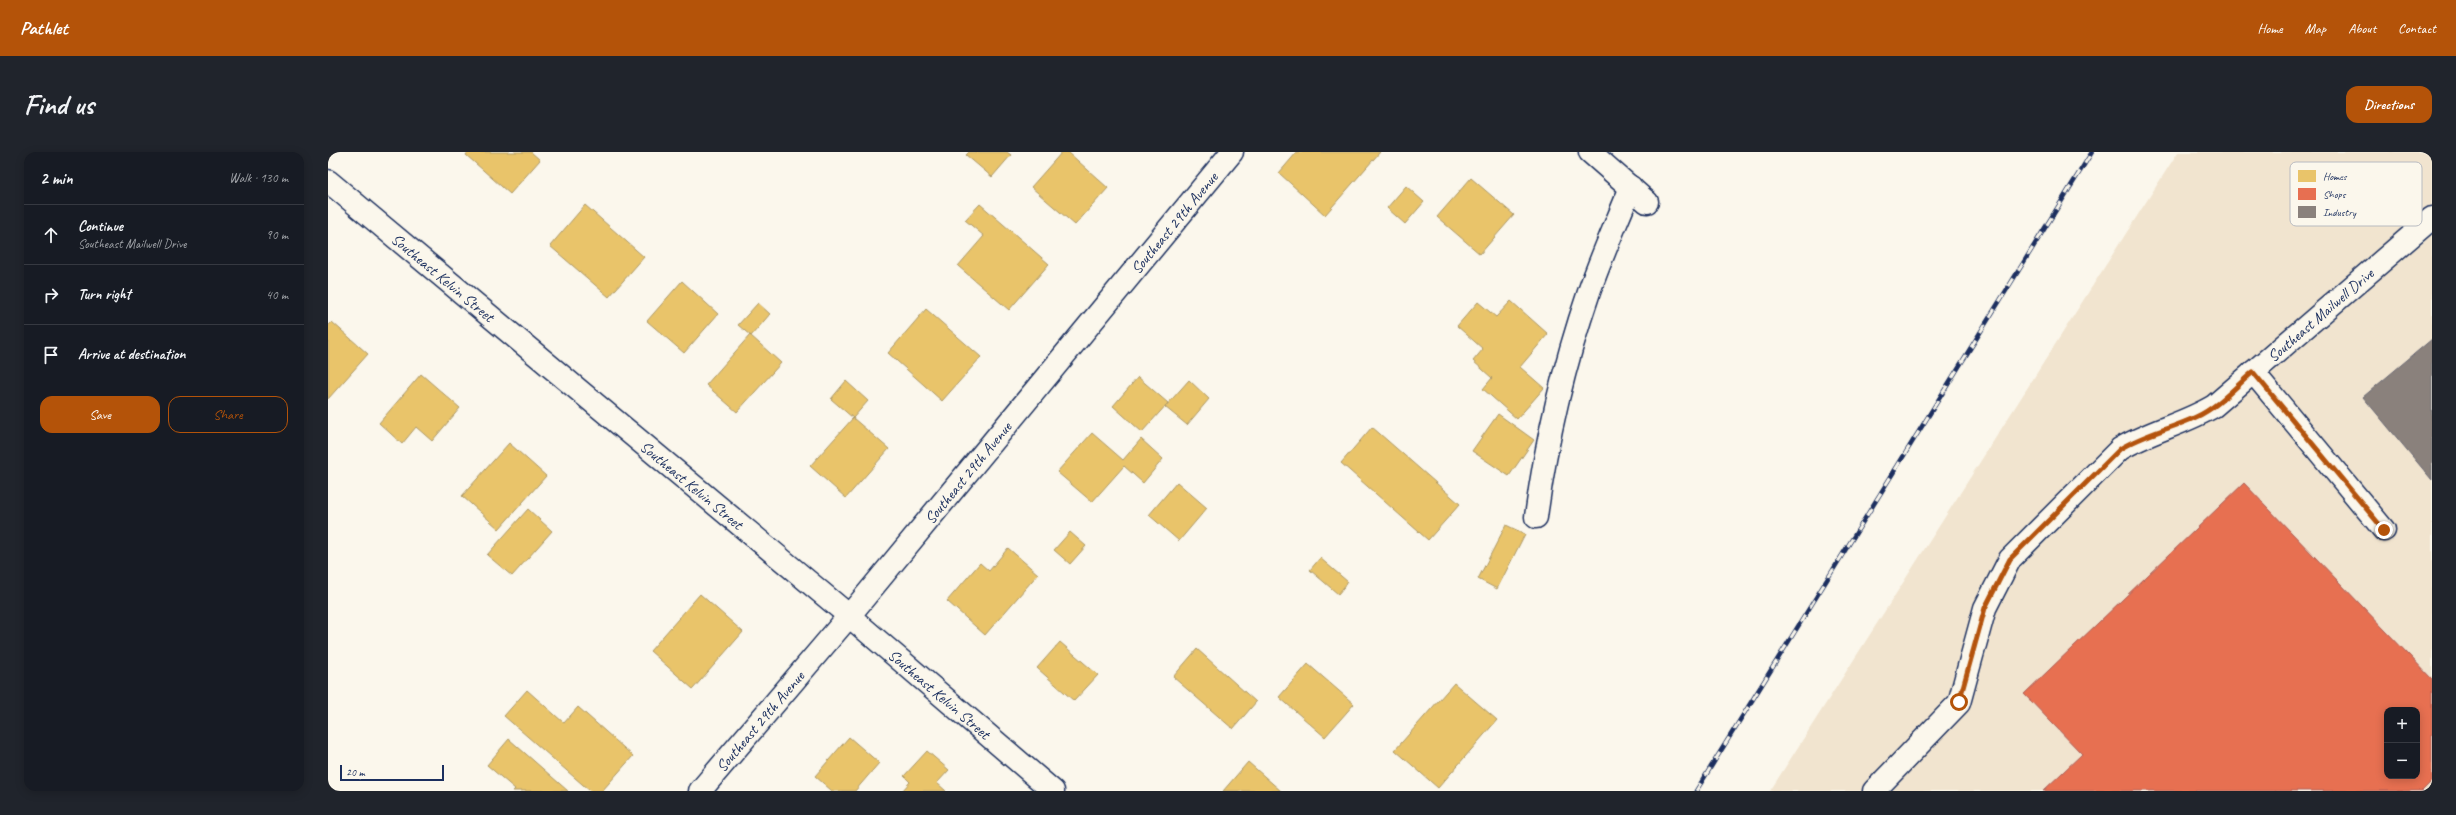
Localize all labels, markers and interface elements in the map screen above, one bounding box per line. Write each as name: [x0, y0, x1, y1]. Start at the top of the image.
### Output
text: Pathlet: [20, 16, 68, 40]
text: Home: [2257, 20, 2283, 37]
text: Map: [2305, 20, 2326, 37]
text: About: [2348, 20, 2376, 37]
text: Contact: [2398, 20, 2436, 37]
button: Directions: [2346, 86, 2432, 123]
text: Find us: [24, 87, 94, 122]
legend: [2290, 162, 2422, 226]
street label: Southeast 29th Avenue: [1127, 167, 1224, 278]
text: 2 min: [40, 168, 73, 189]
text: Homes: [2323, 169, 2348, 183]
text: Walk · 130 m: [229, 170, 288, 186]
text: Shops: [2323, 187, 2347, 201]
text: Industry: [2323, 205, 2357, 219]
text: Continue: [78, 217, 123, 236]
icon: ahead: [40, 224, 62, 246]
text: 90 m: [266, 227, 288, 243]
street label: Southeast Kelvin Street: [387, 229, 499, 328]
text: Southeast Mailwell Drive: [78, 236, 187, 252]
street label: Southeast Mailwell Drive: [2264, 263, 2379, 367]
icon: right: [40, 284, 62, 306]
text: Turn right: [78, 285, 131, 304]
text: 40 m: [266, 287, 288, 303]
icon: arrive: [40, 344, 62, 366]
text: Arrive at destination: [78, 345, 185, 364]
button: Save: [40, 396, 160, 433]
button: Share: [168, 396, 288, 433]
street label: Southeast 29th Avenue: [920, 417, 1017, 528]
street label: Southeast Kelvin Street: [636, 437, 748, 535]
route end: [2375, 521, 2393, 539]
street label: Southeast Kelvin Street: [884, 645, 995, 745]
street label: Southeast 29th Avenue: [712, 666, 810, 776]
route start: [1950, 693, 1968, 711]
map controls: [2384, 707, 2420, 779]
button: +: [2384, 707, 2420, 743]
button: −: [2384, 743, 2420, 779]
scale bar: [340, 763, 444, 782]
text: 20 m: [346, 765, 365, 779]

